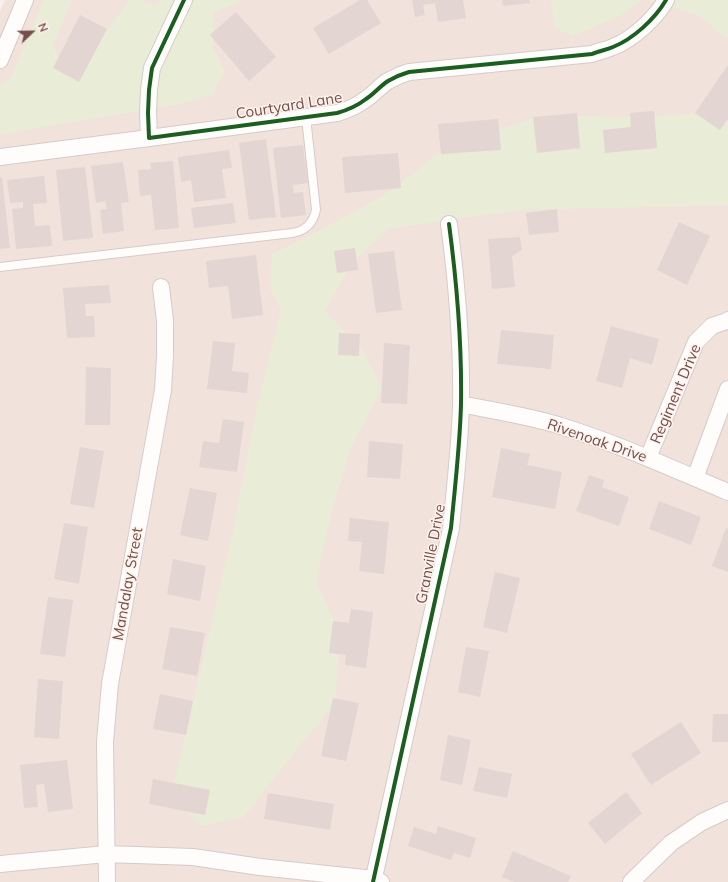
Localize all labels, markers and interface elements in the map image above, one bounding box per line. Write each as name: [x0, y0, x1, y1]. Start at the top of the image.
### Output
north arrow: [12, 12, 52, 52]
text: N: [35, 21, 51, 34]
street label: Courtyard Lane: [235, 89, 343, 123]
street label: Regiment Drive: [647, 341, 705, 447]
street label: Rivenoak Drive: [545, 416, 649, 466]
street label: Granville Drive: [413, 503, 449, 605]
street label: Mandalay Street: [109, 526, 147, 642]

